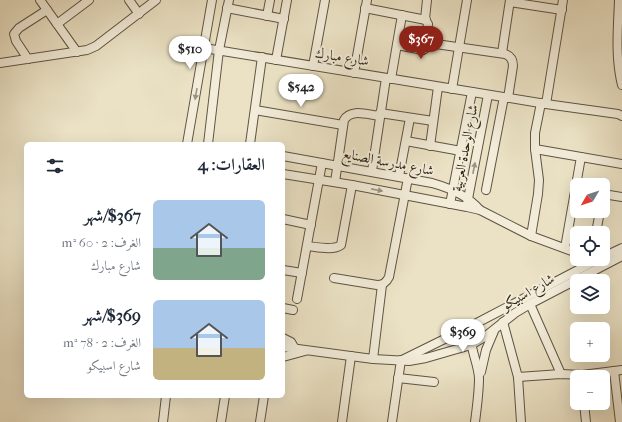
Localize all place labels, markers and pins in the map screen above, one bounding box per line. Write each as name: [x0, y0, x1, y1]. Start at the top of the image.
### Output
pin: $367: [397, 26, 445, 60]
pin: $510: [166, 36, 214, 70]
pin: $542: [277, 74, 325, 108]
pin: $369: [439, 319, 487, 353]

